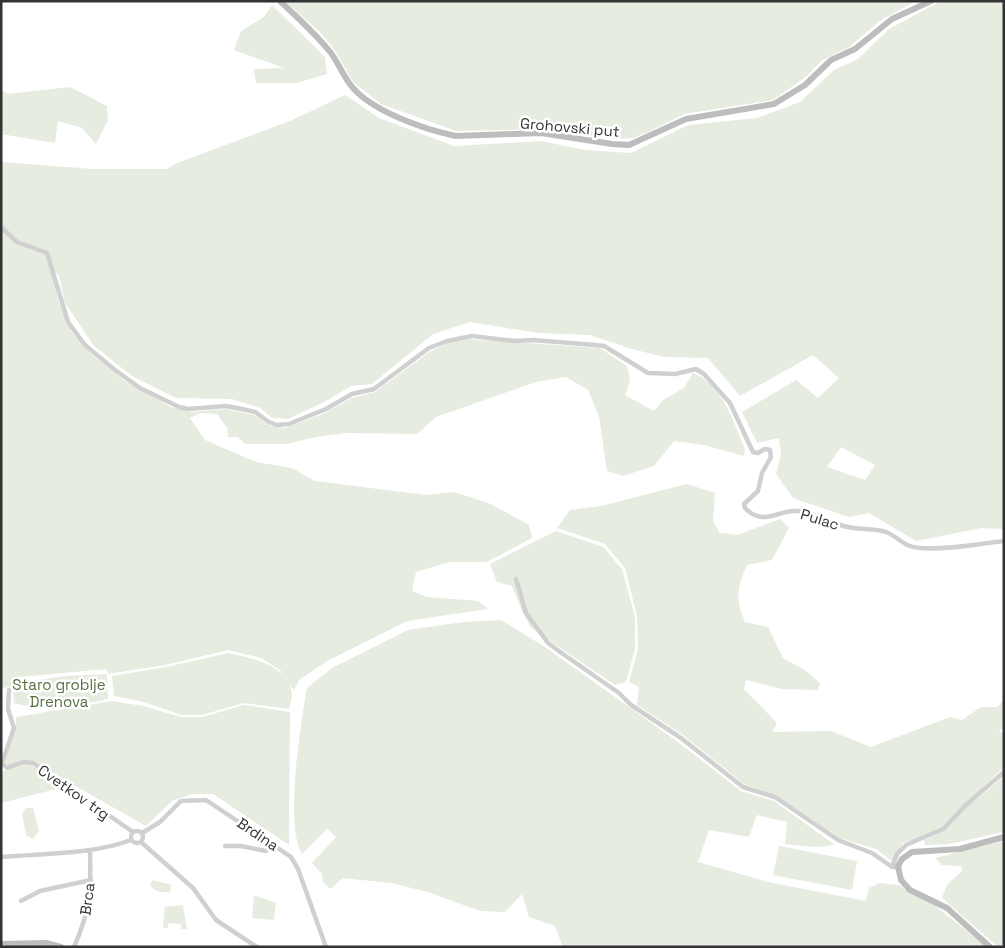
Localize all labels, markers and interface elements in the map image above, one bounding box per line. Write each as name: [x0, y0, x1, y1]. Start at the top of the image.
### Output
street label: Grohovski put: [519, 113, 621, 141]
street label: Pulac: [798, 504, 842, 534]
park label: Staro groblje Drenova: [12, 675, 106, 711]
street label: Cvetkov trg: [34, 760, 114, 824]
street label: Brdina: [233, 813, 283, 855]
street label: Brca: [75, 881, 99, 917]

